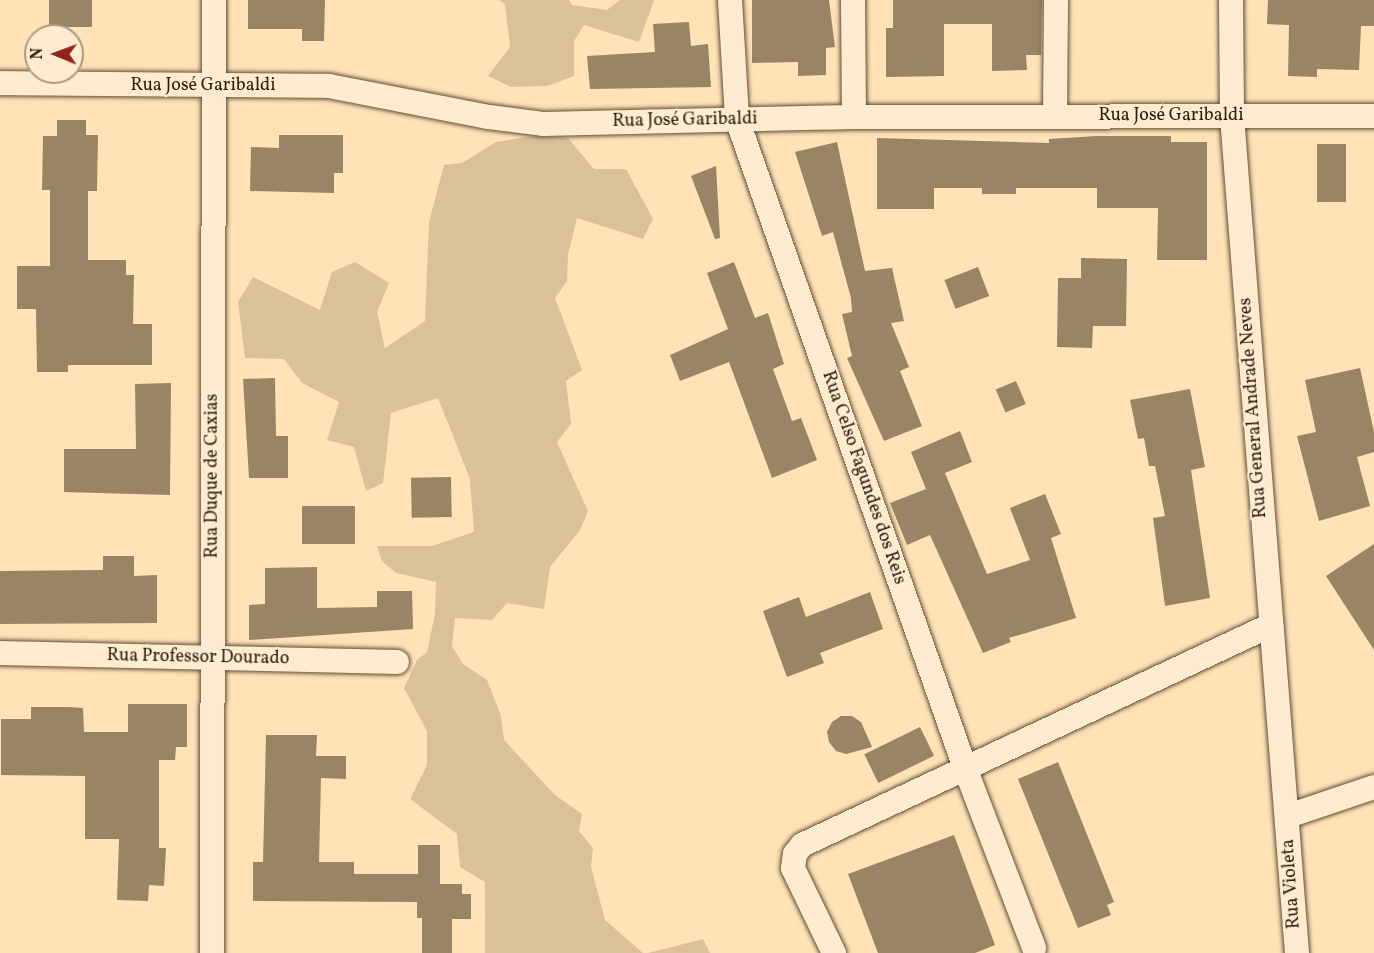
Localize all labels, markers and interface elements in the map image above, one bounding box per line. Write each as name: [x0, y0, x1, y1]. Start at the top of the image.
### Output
north arrow: [24, 24, 84, 84]
text: N: [27, 48, 49, 60]
street label: Rua José Garibaldi: [130, 75, 276, 97]
street label: Rua José Garibaldi: [1098, 105, 1244, 127]
street label: Rua José Garibaldi: [612, 109, 758, 133]
street label: Rua General Andrade Neves: [1236, 297, 1272, 519]
street label: Rua Celso Fagundes dos Reis: [816, 368, 910, 588]
street label: Rua Duque de Caxias: [202, 394, 224, 558]
street label: Rua Professor Dourado: [107, 646, 289, 670]
street label: Rua Violeta: [1278, 838, 1306, 930]

